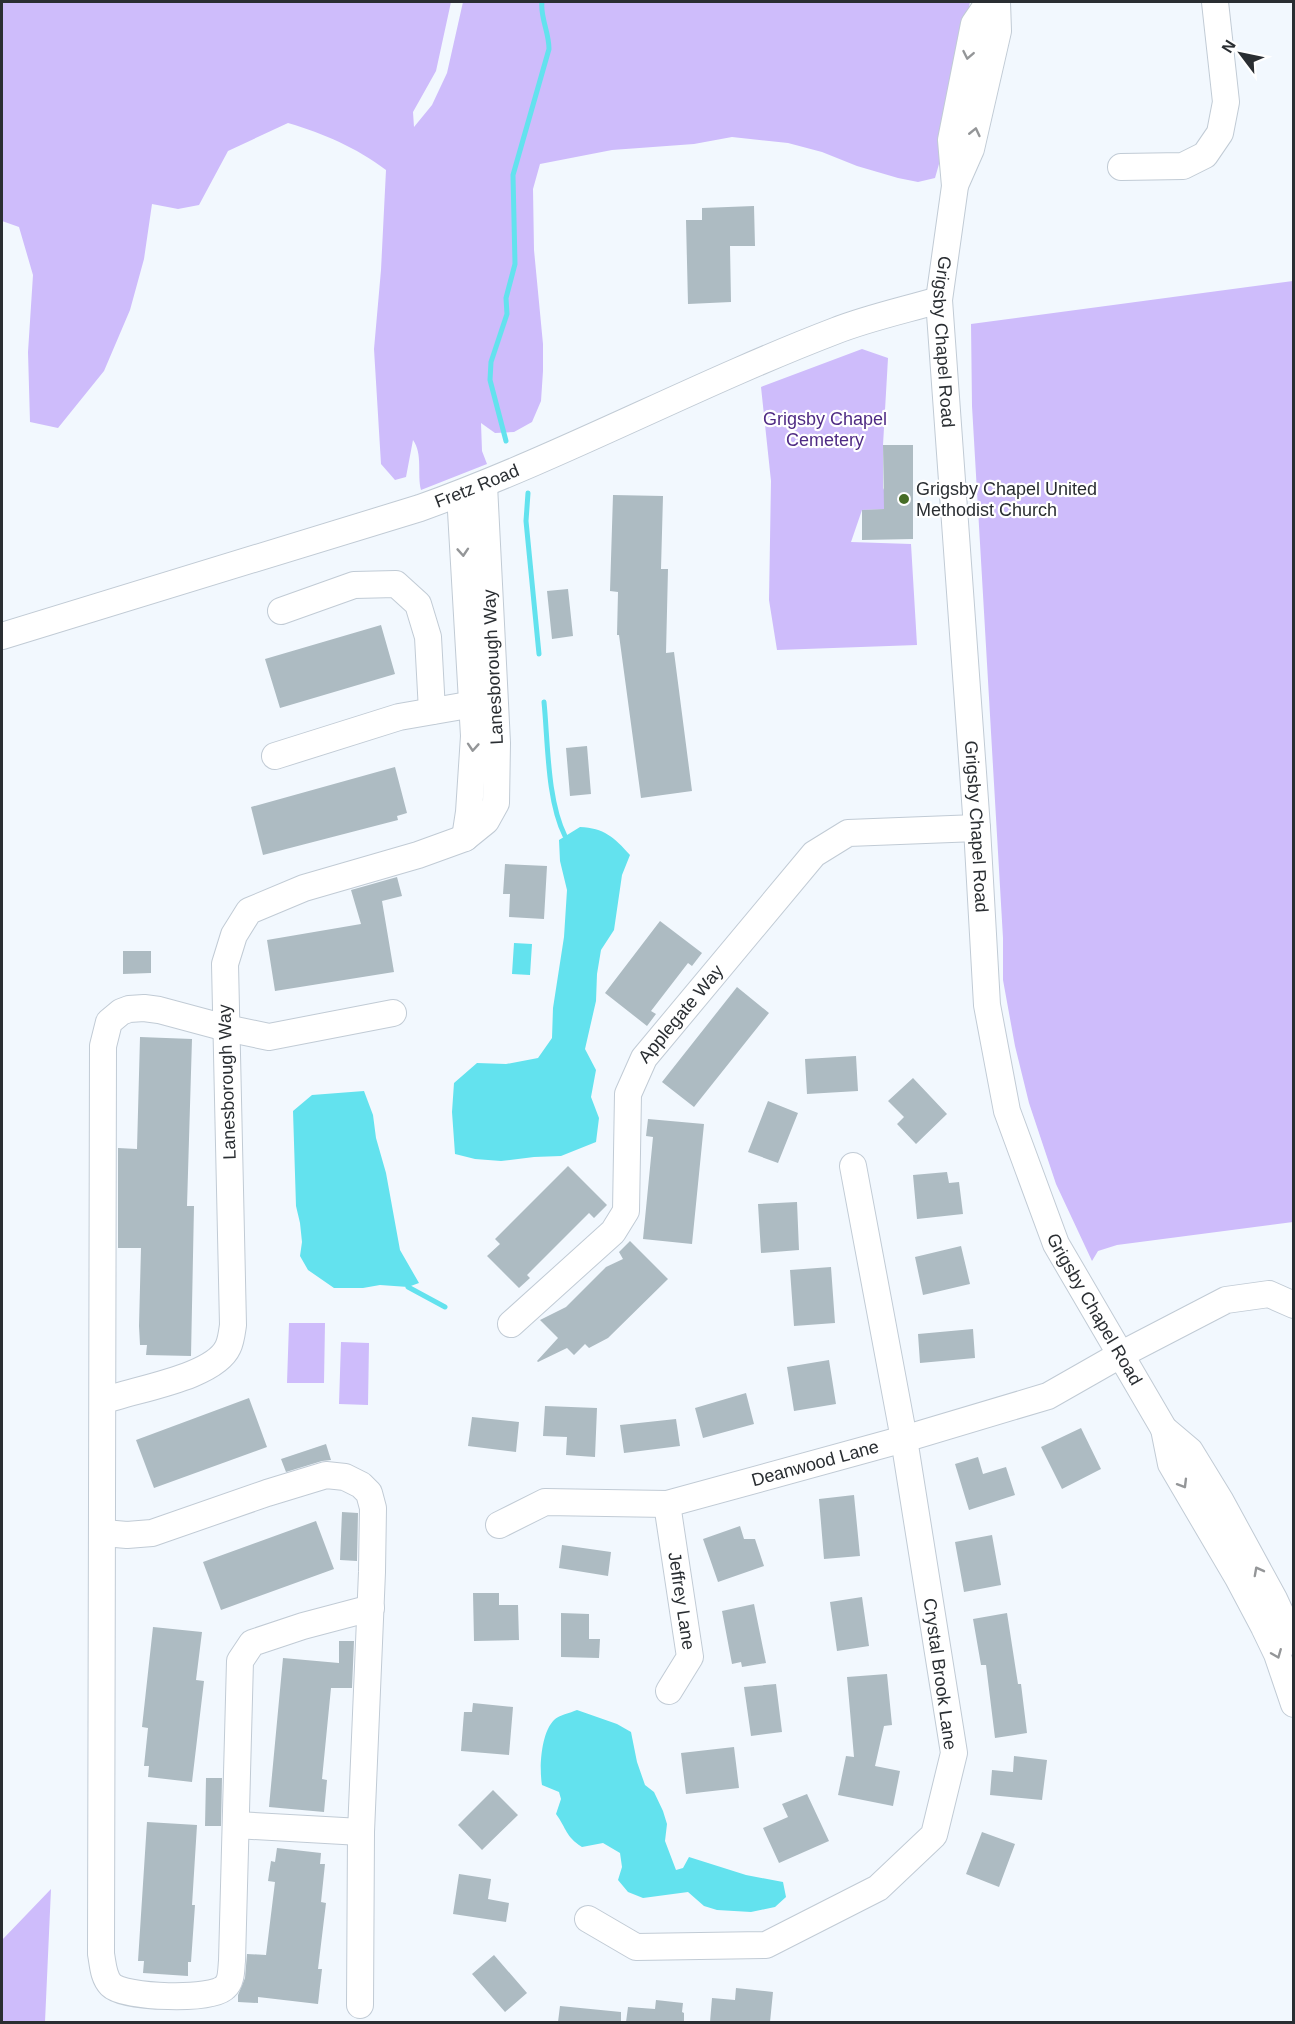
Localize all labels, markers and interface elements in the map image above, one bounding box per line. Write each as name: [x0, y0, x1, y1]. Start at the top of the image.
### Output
north arrow: [1211, 24, 1271, 84]
text: N: [1218, 37, 1239, 56]
one-way arrow: [962, 50, 975, 60]
one-way arrow: [968, 127, 981, 137]
street label: Grigsby Chapel Road: [929, 255, 958, 428]
park label: Grigsby Chapel Cemetery: [763, 409, 887, 450]
street label: Fretz Road: [432, 460, 522, 512]
place label: Grigsby Chapel United Methodist Church: [916, 479, 1097, 520]
marker: Grigsby Chapel United Methodist Church: [897, 492, 911, 506]
one-way arrow: [457, 548, 470, 557]
street label: Lanesborough Way: [479, 589, 507, 745]
street label: Grigsby Chapel Road: [961, 740, 992, 913]
one-way arrow: [467, 742, 480, 751]
street label: Applegate Way: [634, 961, 727, 1067]
street label: Lanesborough Way: [214, 1004, 240, 1160]
street label: Grigsby Chapel Road: [1043, 1231, 1146, 1389]
street label: Deanwood Lane: [749, 1436, 881, 1490]
one-way arrow: [1175, 1478, 1187, 1488]
street label: Jeffrey Lane: [664, 1551, 699, 1651]
one-way arrow: [1254, 1566, 1265, 1577]
street label: Crystal Brook Lane: [919, 1597, 961, 1751]
one-way arrow: [1269, 1649, 1282, 1659]

